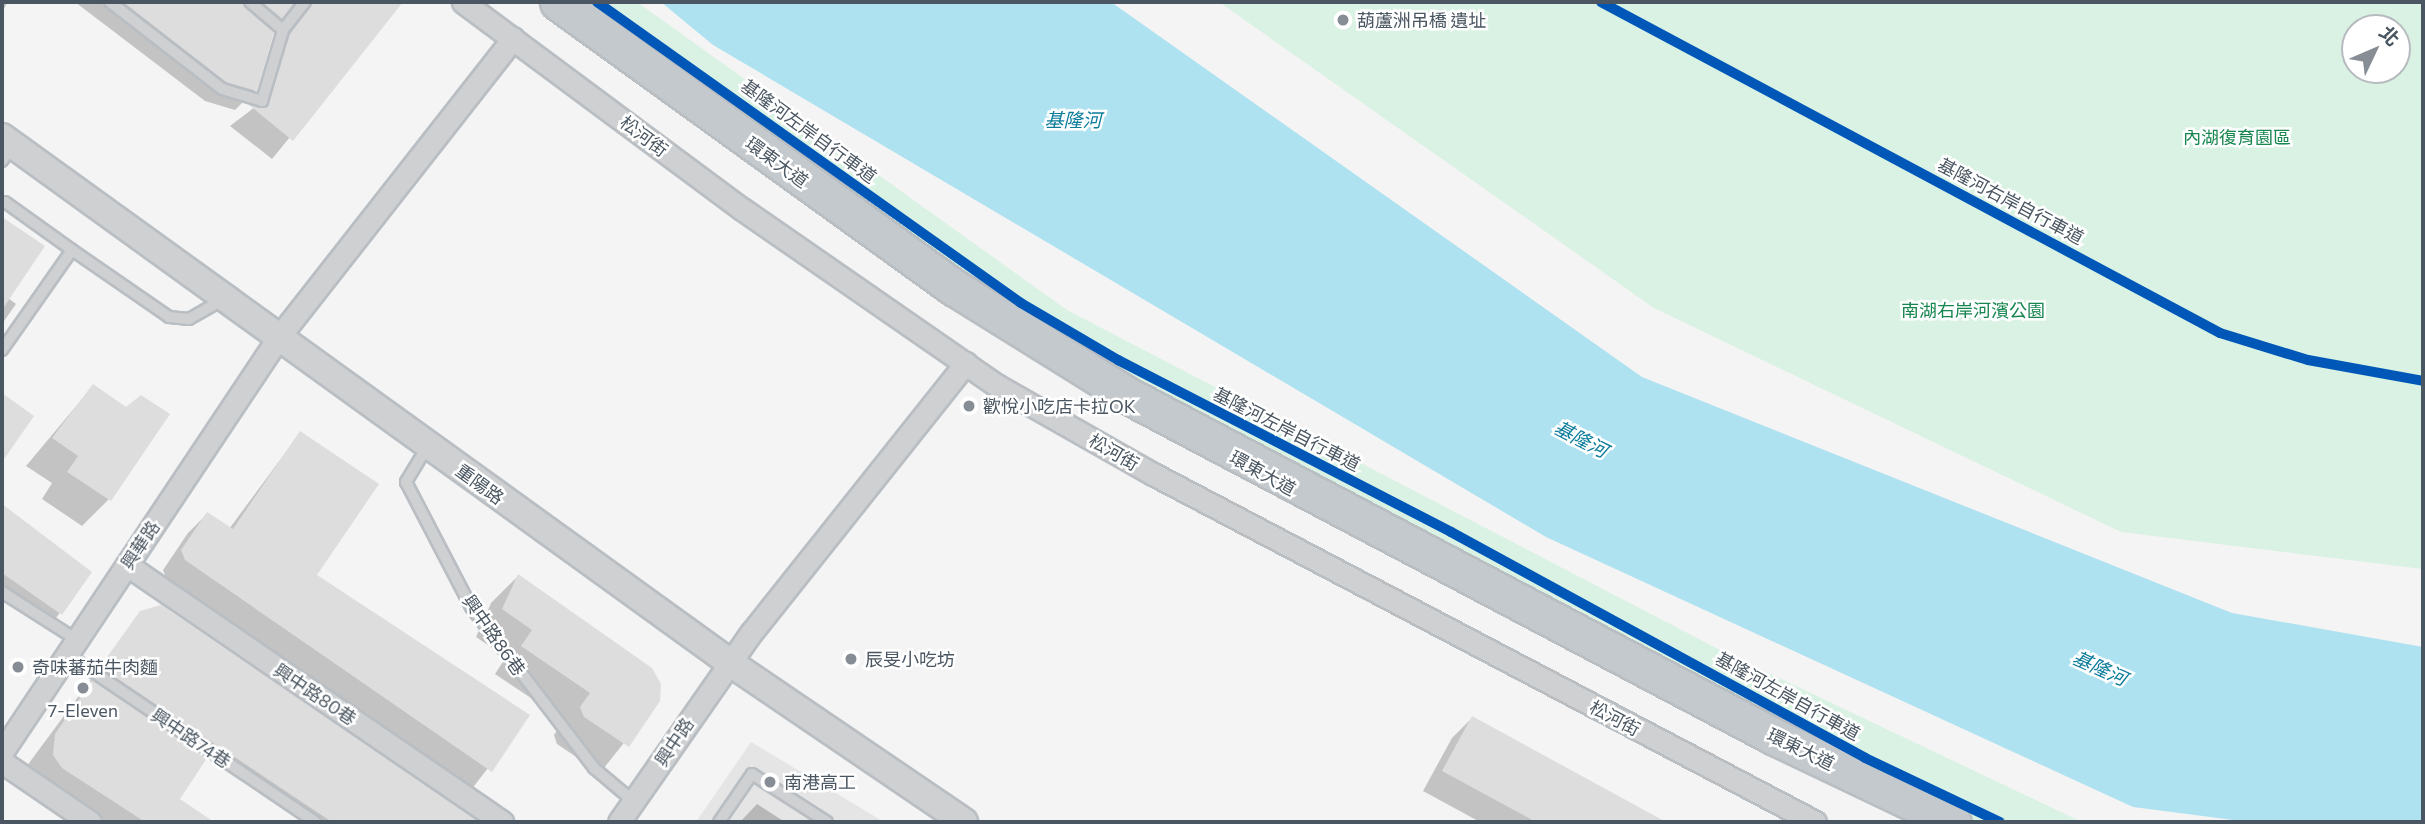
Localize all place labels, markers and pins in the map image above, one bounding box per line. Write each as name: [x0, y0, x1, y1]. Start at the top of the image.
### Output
place label: 葫蘆洲吊橋 遺址: [1357, 9, 1486, 31]
marker: 葫蘆洲吊橋 遺址: [1335, 12, 1351, 28]
place label: 歡悅小吃店卡拉OK: [983, 395, 1136, 417]
marker: 歡悅小吃店卡拉OK: [961, 398, 977, 414]
place label: 辰旻小吃坊: [865, 648, 955, 670]
marker: 辰旻小吃坊: [843, 651, 859, 667]
place label: 奇味蕃茄牛肉麵: [32, 656, 158, 678]
marker: 奇味蕃茄牛肉麵: [10, 659, 26, 675]
marker: 7-Eleven: [75, 680, 91, 696]
place label: 7-Eleven: [48, 699, 118, 721]
place label: 南港高工: [784, 771, 856, 793]
marker: 南港高工: [762, 774, 778, 790]

